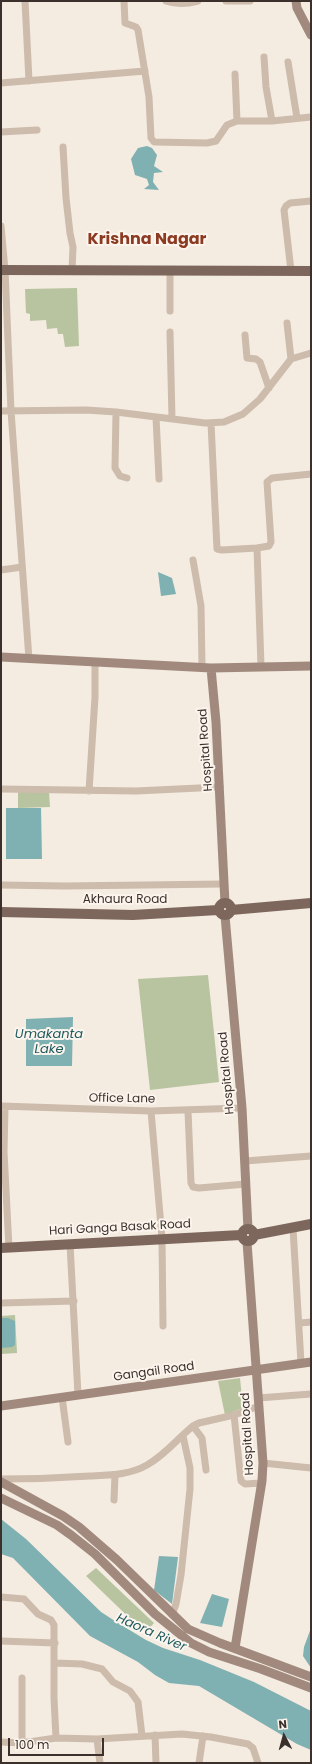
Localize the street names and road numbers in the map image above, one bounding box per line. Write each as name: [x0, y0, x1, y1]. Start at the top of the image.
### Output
street label: Hospital Road: [196, 708, 216, 792]
street label: Akhaura Road: [83, 893, 167, 907]
street label: Hospital Road: [216, 1031, 238, 1115]
street label: Office Lane: [89, 1091, 155, 1107]
street label: Hari Ganga Basak Road: [49, 1217, 191, 1239]
street label: Gangail Road: [113, 1359, 195, 1385]
street label: Hospital Road: [239, 1392, 257, 1476]

